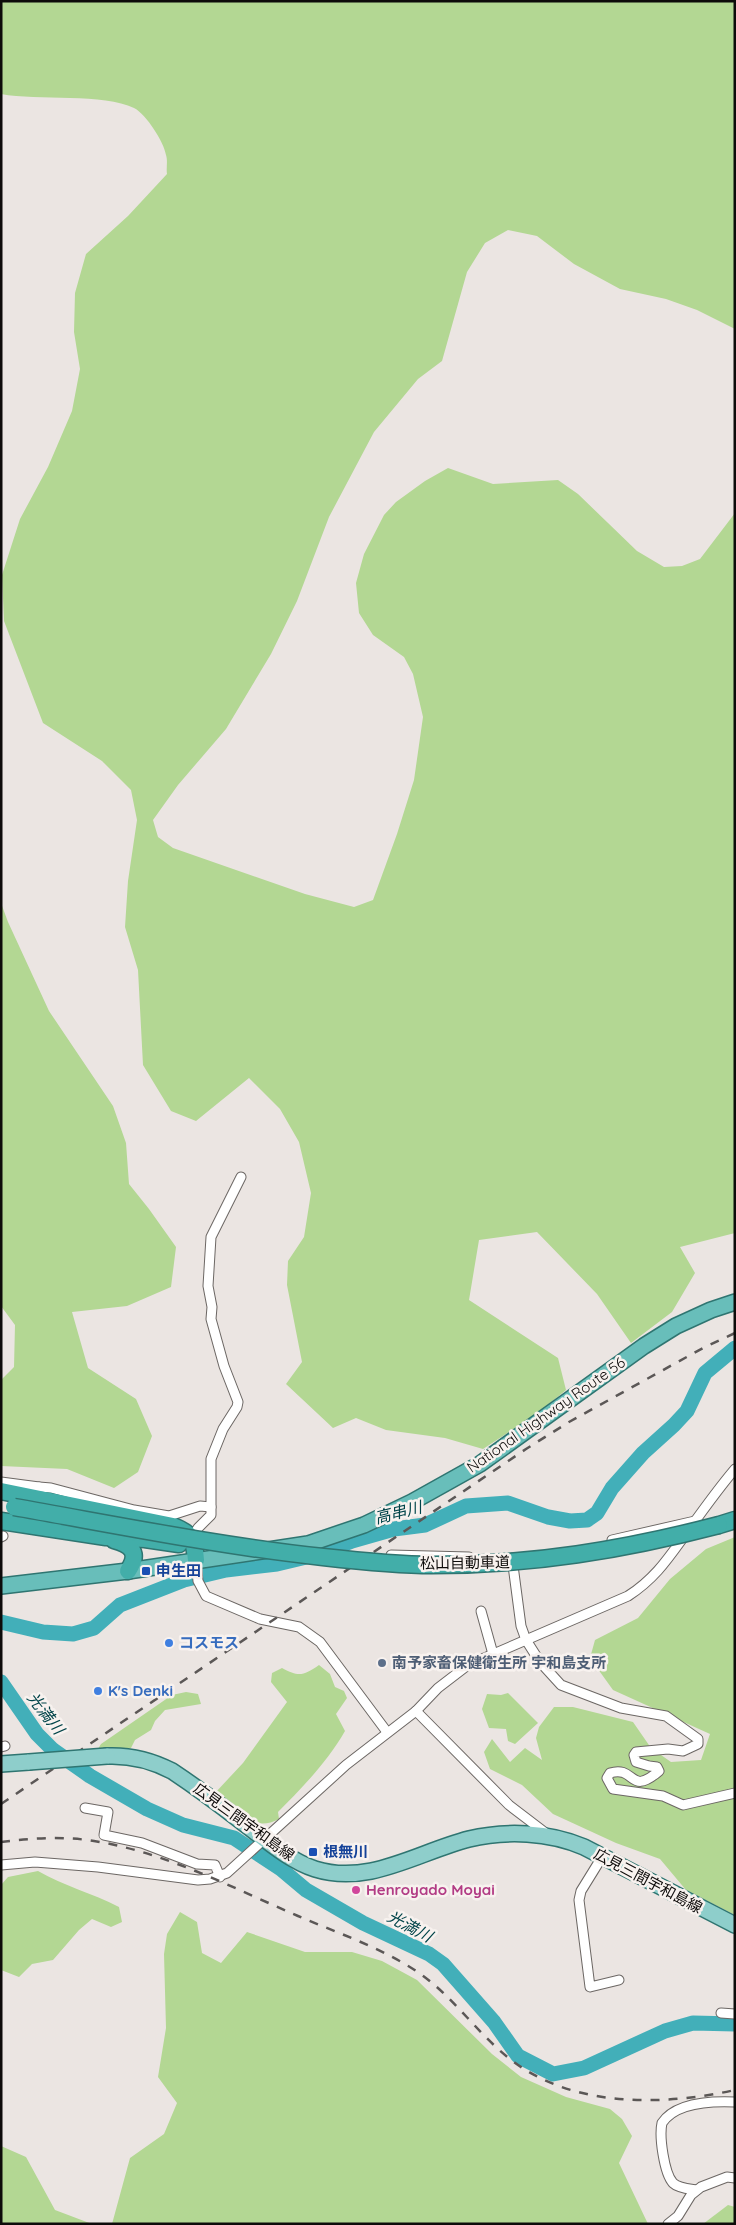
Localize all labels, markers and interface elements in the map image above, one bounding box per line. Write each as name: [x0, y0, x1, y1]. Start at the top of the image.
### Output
street label: National Highway Route 56: [463, 1353, 629, 1477]
water label: 高串川: [372, 1496, 426, 1528]
street label: 松山自動車道: [420, 1552, 510, 1573]
place label: 申生田: [156, 1561, 201, 1580]
marker: 申生田: [140, 1565, 152, 1577]
place label: コスモス: [179, 1633, 239, 1652]
marker: コスモス: [163, 1637, 175, 1649]
place label: 南予家畜保健衛生所 宇和島支所: [392, 1653, 606, 1672]
marker: 南予家畜保健衛生所 宇和島支所: [376, 1657, 388, 1669]
place label: K's Denki: [108, 1681, 173, 1700]
marker: K's Denki: [92, 1685, 104, 1697]
water label: 光満川: [23, 1688, 70, 1740]
street label: 広見三間宇和島線: [190, 1779, 298, 1865]
place label: 根無川: [323, 1842, 368, 1861]
street label: 広見三間宇和島線: [591, 1844, 706, 1917]
marker: 根無川: [307, 1846, 319, 1858]
place label: Henroyado Moyai: [366, 1880, 495, 1899]
marker: Henroyado Moyai: [350, 1884, 362, 1896]
water label: 光満川: [384, 1906, 438, 1947]

